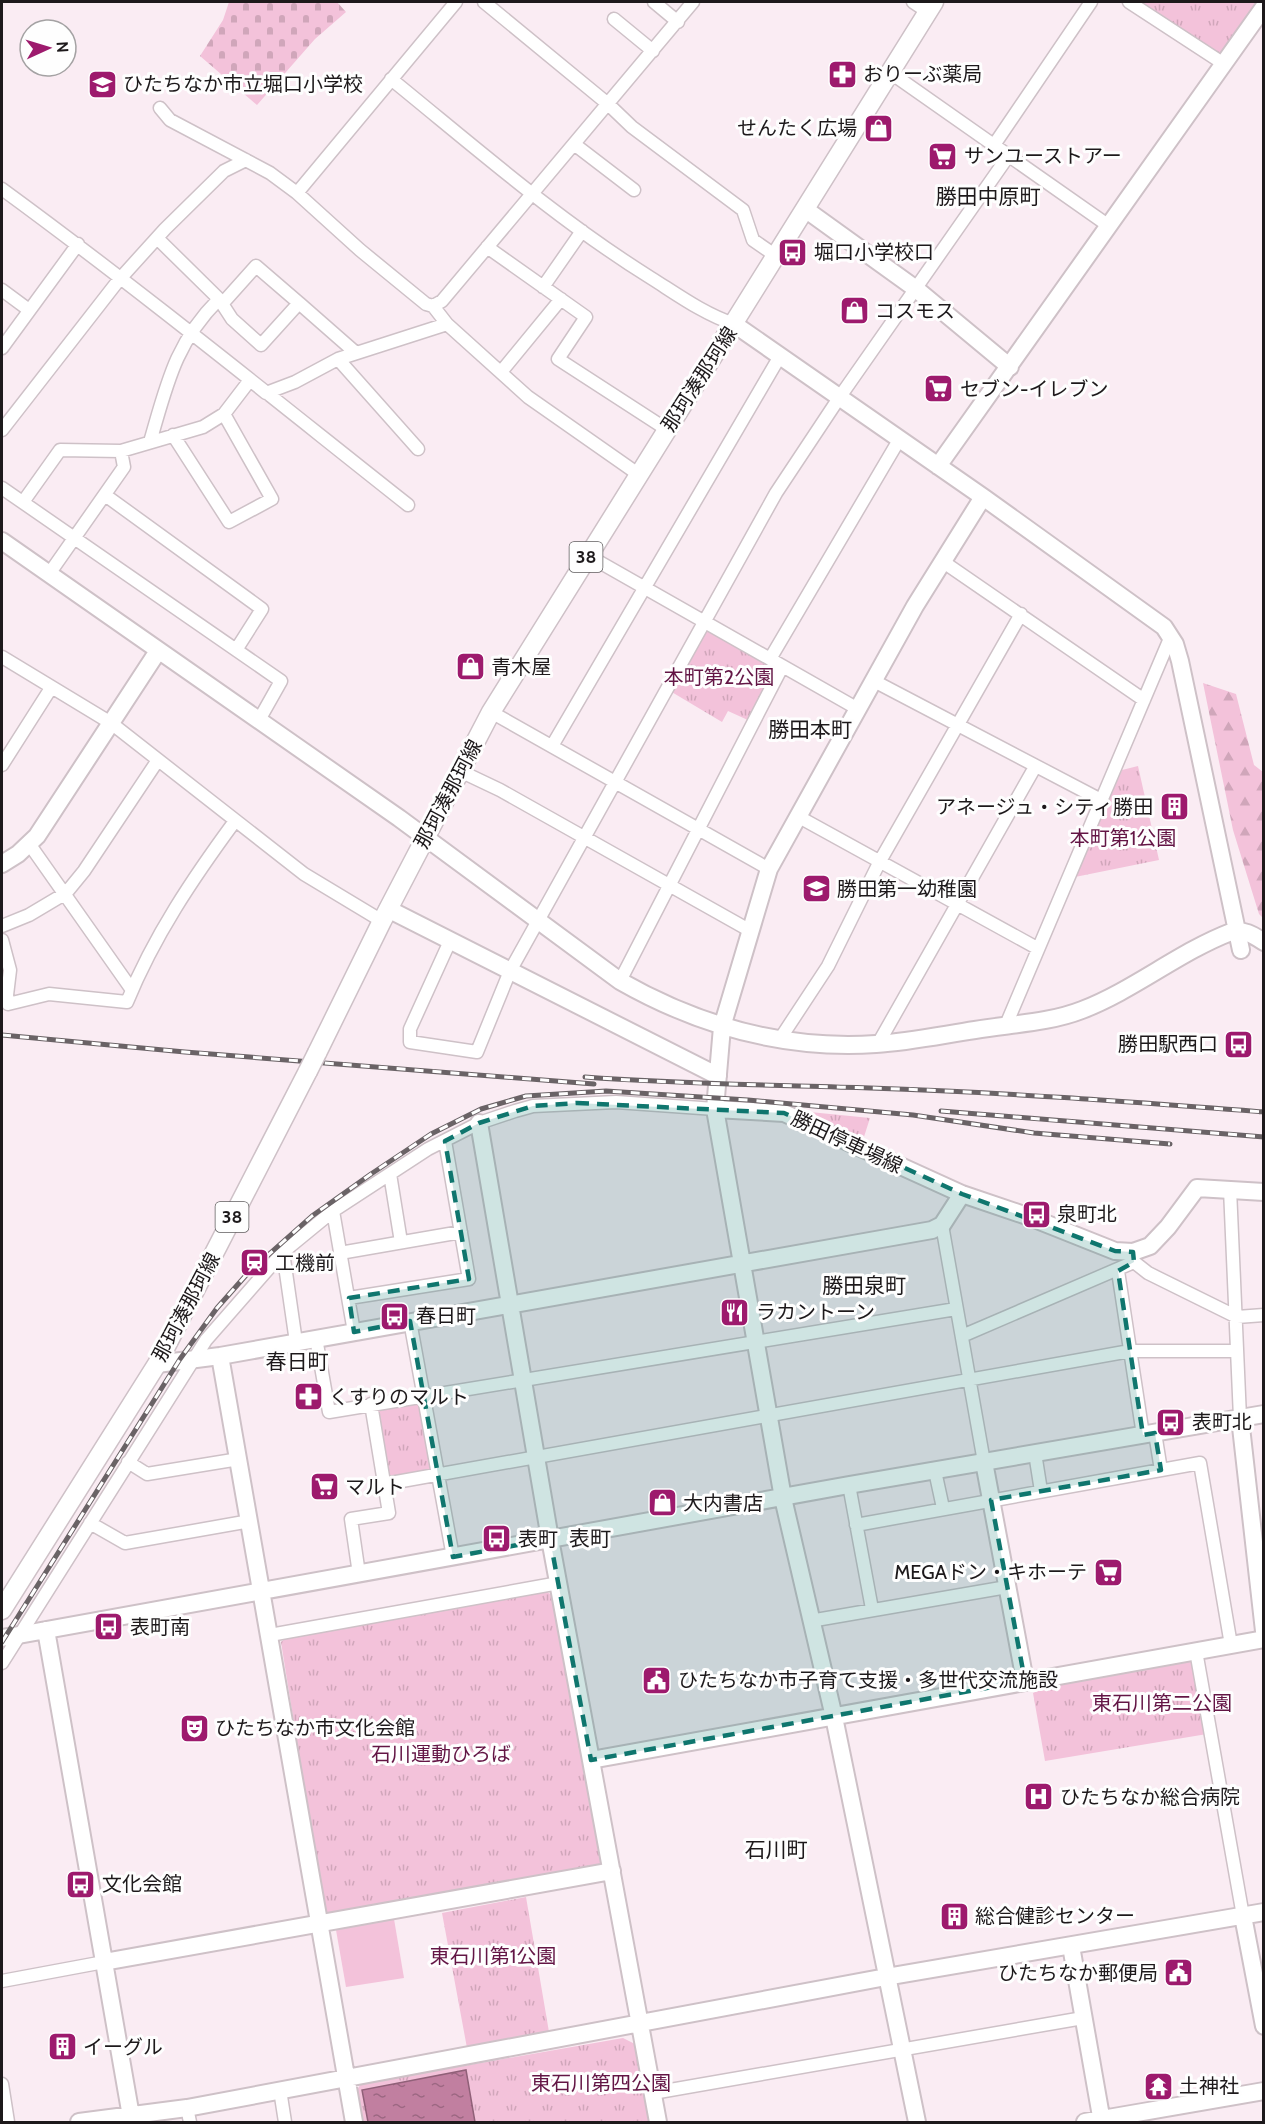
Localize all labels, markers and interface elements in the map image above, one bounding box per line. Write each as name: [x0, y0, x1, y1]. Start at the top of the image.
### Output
north arrow: [18, 18, 78, 78]
text: N: [53, 41, 72, 53]
pharmacy icon: おりーぶ薬局: [826, 58, 858, 90]
place label: おりーぶ薬局: [863, 62, 982, 86]
school or university icon: ひたちなか市立堀口小学校: [86, 68, 118, 100]
place label: ひたちなか市立堀口小学校: [123, 72, 363, 96]
shop icon: せんたく広場: [862, 112, 894, 144]
place label: せんたく広場: [737, 116, 857, 140]
supermarket icon: サンユーストアー: [927, 140, 959, 172]
place label: サンユーストアー: [964, 144, 1122, 168]
district label: 勝田中原町: [936, 184, 1041, 209]
bus stop icon: 堀口小学校口: [777, 236, 809, 268]
place label: 堀口小学校口: [814, 240, 934, 264]
shop icon: コスモス: [838, 295, 870, 327]
place label: コスモス: [875, 299, 955, 323]
street label: 那珂湊那珂線: [656, 322, 742, 436]
supermarket icon: セブン-イレブン: [923, 373, 955, 405]
place label: セブン-イレブン: [960, 377, 1108, 401]
road number: 38: [570, 542, 602, 572]
shop icon: 青木屋: [454, 651, 486, 683]
place label: 青木屋: [491, 655, 551, 679]
park label: 本町第2公園: [664, 665, 774, 689]
district label: 勝田本町: [768, 717, 852, 742]
street label: 那珂湊那珂線: [409, 735, 487, 853]
building icon: アネージュ・シティ勝田: [1158, 791, 1190, 823]
place label: アネージュ・シティ勝田: [936, 795, 1153, 819]
park label: 本町第1公園: [1070, 826, 1176, 850]
school or university icon: 勝田第一幼稚園: [800, 873, 832, 905]
place label: 勝田第一幼稚園: [837, 877, 977, 901]
bus stop icon: 勝田駅西口: [1223, 1028, 1255, 1060]
place label: 勝田駅西口: [1118, 1032, 1218, 1056]
street label: 勝田停車場線: [788, 1106, 906, 1178]
bus stop icon: 泉町北: [1020, 1198, 1052, 1230]
road number: 38: [216, 1202, 248, 1232]
place label: 泉町北: [1057, 1202, 1117, 1226]
station icon: 工機前: [238, 1247, 270, 1279]
street label: 那珂湊那珂線: [147, 1248, 225, 1366]
place label: 工機前: [275, 1251, 335, 1275]
district label: 勝田泉町: [822, 1273, 906, 1298]
restaurant icon: ラカントーン: [719, 1296, 751, 1328]
bus stop icon: 春日町: [379, 1300, 411, 1332]
place label: ラカントーン: [756, 1300, 875, 1324]
place label: 春日町: [416, 1304, 476, 1328]
district label: 春日町: [266, 1349, 329, 1374]
pharmacy icon: くすりのマルト: [292, 1381, 324, 1413]
place label: くすりのマルト: [329, 1385, 469, 1409]
bus stop icon: 表町北: [1155, 1406, 1187, 1438]
place label: 表町北: [1192, 1410, 1252, 1434]
supermarket icon: マルト: [308, 1471, 340, 1503]
place label: マルト: [345, 1475, 405, 1499]
shop icon: 大内書店: [646, 1487, 678, 1519]
place label: 大内書店: [683, 1491, 763, 1515]
bus stop icon: 表町: [481, 1523, 513, 1555]
district label: 表町: [569, 1526, 611, 1551]
place label: 表町: [518, 1527, 558, 1551]
supermarket icon: MEGAドン・キホーテ: [1092, 1556, 1124, 1588]
place label: MEGAドン・キホーテ: [894, 1560, 1087, 1584]
bus stop icon: 表町南: [93, 1611, 125, 1643]
place label: 表町南: [130, 1615, 190, 1639]
public building icon: ひたちなか市子育て支援・多世代交流施設: [641, 1664, 673, 1696]
place label: ひたちなか市子育て支援・多世代交流施設: [678, 1668, 1058, 1692]
park label: 東石川第二公園: [1092, 1691, 1232, 1715]
theatre icon: ひたちなか市文化会館: [178, 1712, 210, 1744]
place label: ひたちなか市文化会館: [215, 1716, 415, 1740]
park label: 石川運動ひろば: [371, 1742, 511, 1766]
hospital icon: ひたちなか総合病院: [1023, 1781, 1055, 1813]
place label: ひたちなか総合病院: [1060, 1785, 1240, 1809]
district label: 石川町: [745, 1837, 808, 1862]
bus stop icon: 文化会館: [65, 1868, 97, 1900]
place label: 文化会館: [102, 1872, 182, 1896]
building icon: 総合健診センター: [938, 1900, 970, 1932]
place label: 総合健診センター: [975, 1904, 1135, 1928]
park label: 東石川第1公園: [430, 1944, 556, 1968]
public building icon: ひたちなか郵便局: [1163, 1957, 1195, 1989]
place label: ひたちなか郵便局: [998, 1961, 1158, 1985]
building icon: イーグル: [46, 2031, 78, 2063]
place label: イーグル: [83, 2035, 163, 2059]
temple icon: 土神社: [1142, 2070, 1174, 2102]
park label: 東石川第四公園: [531, 2071, 671, 2095]
place label: 土神社: [1179, 2074, 1239, 2098]

